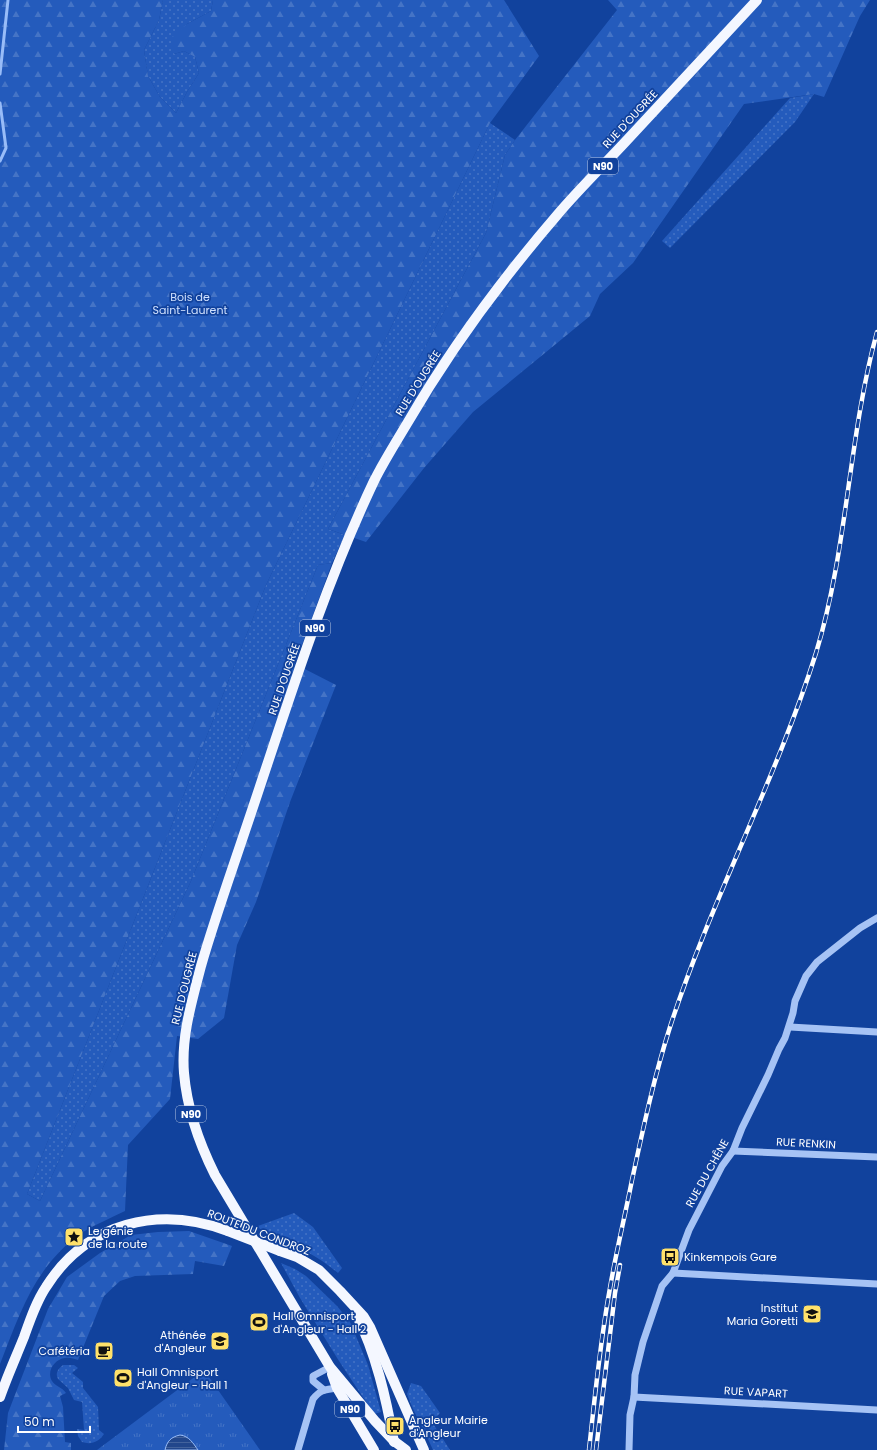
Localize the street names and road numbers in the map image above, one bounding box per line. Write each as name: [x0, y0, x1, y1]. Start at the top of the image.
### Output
street label: RUE D'OUGRÉE: [599, 86, 661, 152]
road number: N90: [588, 158, 618, 174]
street label: RUE D'OUGRÉE: [391, 347, 445, 419]
road number: N90: [300, 620, 330, 636]
street label: RUE D'OUGRÉE: [264, 641, 304, 717]
street label: RUE D'OUGRÉE: [167, 950, 201, 1026]
road number: N90: [176, 1106, 206, 1122]
street label: RUE RENKIN: [776, 1133, 836, 1153]
street label: RUE DU CHÊNE: [682, 1136, 732, 1210]
street label: ROUTE DU CONDROZ: [205, 1205, 313, 1259]
street label: RUE VAPART: [724, 1382, 788, 1402]
road number: N90: [335, 1401, 365, 1417]

